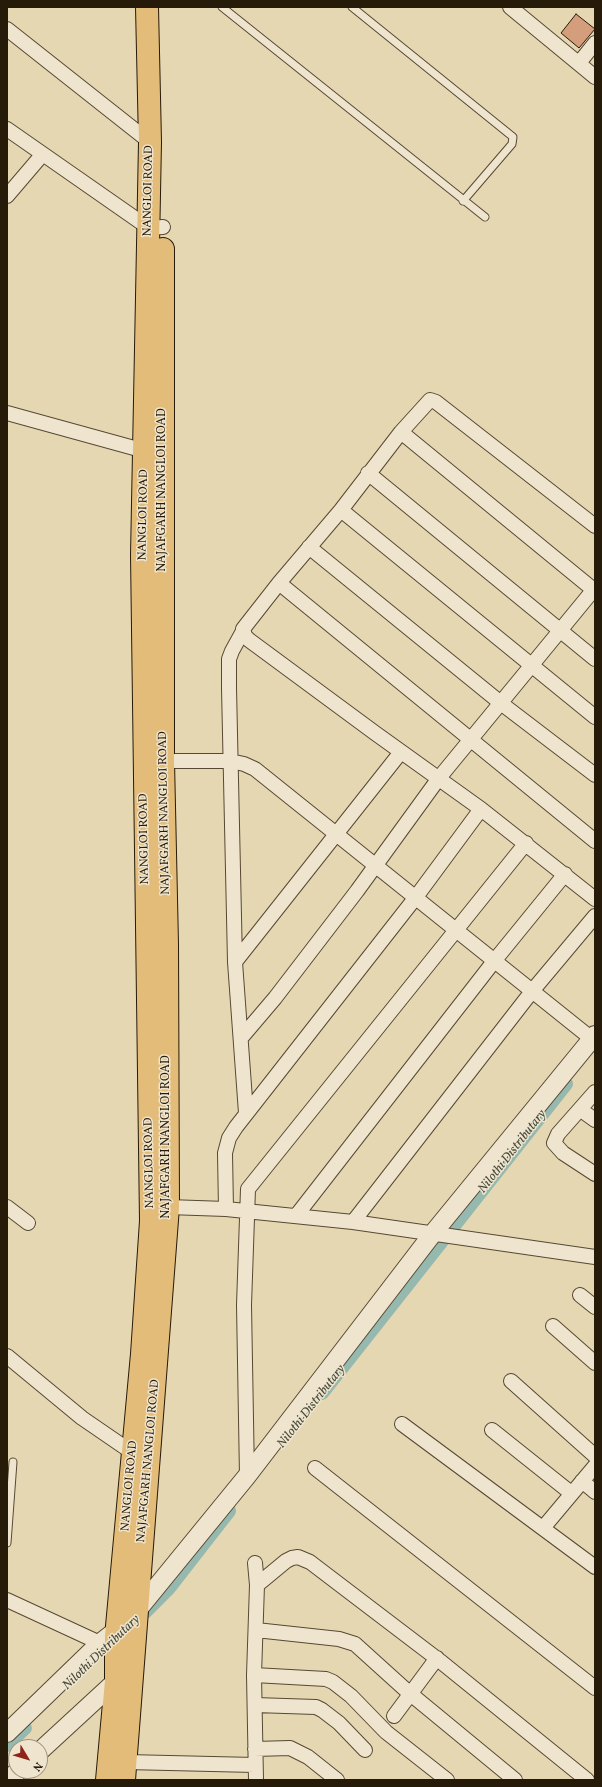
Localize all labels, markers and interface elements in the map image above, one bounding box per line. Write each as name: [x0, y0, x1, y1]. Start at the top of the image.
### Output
street label: NANGLOI ROAD: [141, 145, 157, 237]
street label: NAJAFGARH NANGLOI ROAD: [156, 408, 170, 572]
street label: NANGLOI ROAD: [136, 469, 152, 561]
street label: NAJAFGARH NANGLOI ROAD: [156, 731, 174, 895]
street label: NANGLOI ROAD: [137, 793, 153, 885]
street label: NAJAFGARH NANGLOI ROAD: [160, 1055, 174, 1219]
water label: Nilothi Distributary: [476, 1107, 550, 1197]
street label: NANGLOI ROAD: [142, 1117, 158, 1209]
water label: Nilothi Distributary: [275, 1362, 349, 1452]
street label: NAJAFGARH NANGLOI ROAD: [135, 1379, 163, 1543]
street label: NANGLOI ROAD: [119, 1440, 141, 1532]
water label: Nilothi Distributary: [60, 1612, 144, 1694]
north arrow: [8, 1739, 48, 1779]
text: N: [29, 1758, 45, 1774]

